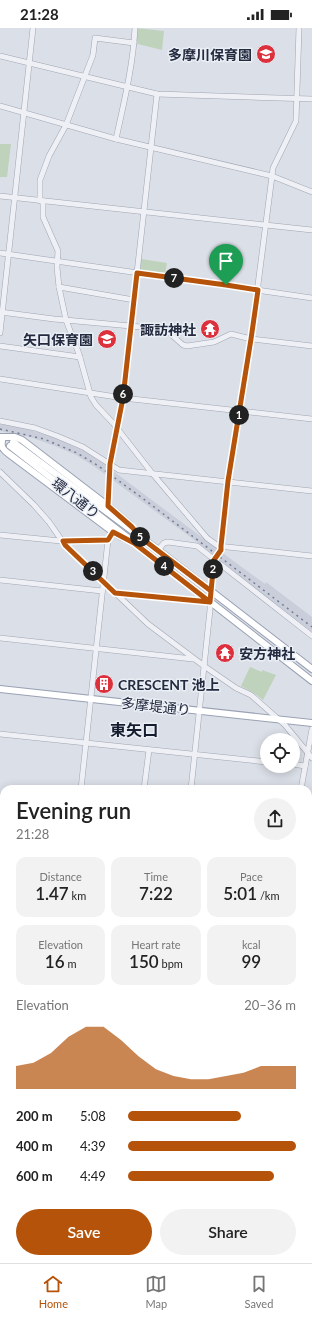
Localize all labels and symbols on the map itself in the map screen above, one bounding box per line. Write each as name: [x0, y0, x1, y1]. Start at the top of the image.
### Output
school or university icon: 多摩川保育園: [255, 43, 277, 65]
place label: 多摩川保育園: [168, 46, 252, 63]
pin: [209, 244, 243, 285]
pin: 7: [164, 268, 184, 288]
temple icon: 諏訪神社: [199, 318, 221, 340]
place label: 諏訪神社: [140, 321, 196, 338]
school or university icon: 矢口保育園: [96, 328, 118, 350]
place label: 矢口保育園: [23, 331, 93, 348]
pin: 6: [113, 384, 133, 404]
pin: 1: [229, 405, 249, 425]
street label: 環八通り: [49, 474, 103, 522]
pin: 5: [130, 527, 150, 547]
pin: 4: [154, 556, 174, 576]
pin: 2: [203, 559, 223, 579]
pin: 3: [83, 561, 103, 581]
temple icon: 安方神社: [214, 642, 236, 664]
place label: 安方神社: [239, 645, 295, 662]
building icon: CRESCENT 池上: [93, 673, 115, 695]
place label: CRESCENT 池上: [118, 676, 219, 693]
street label: 多摩堤通り: [120, 694, 192, 718]
district label: 東矢口: [110, 720, 158, 739]

